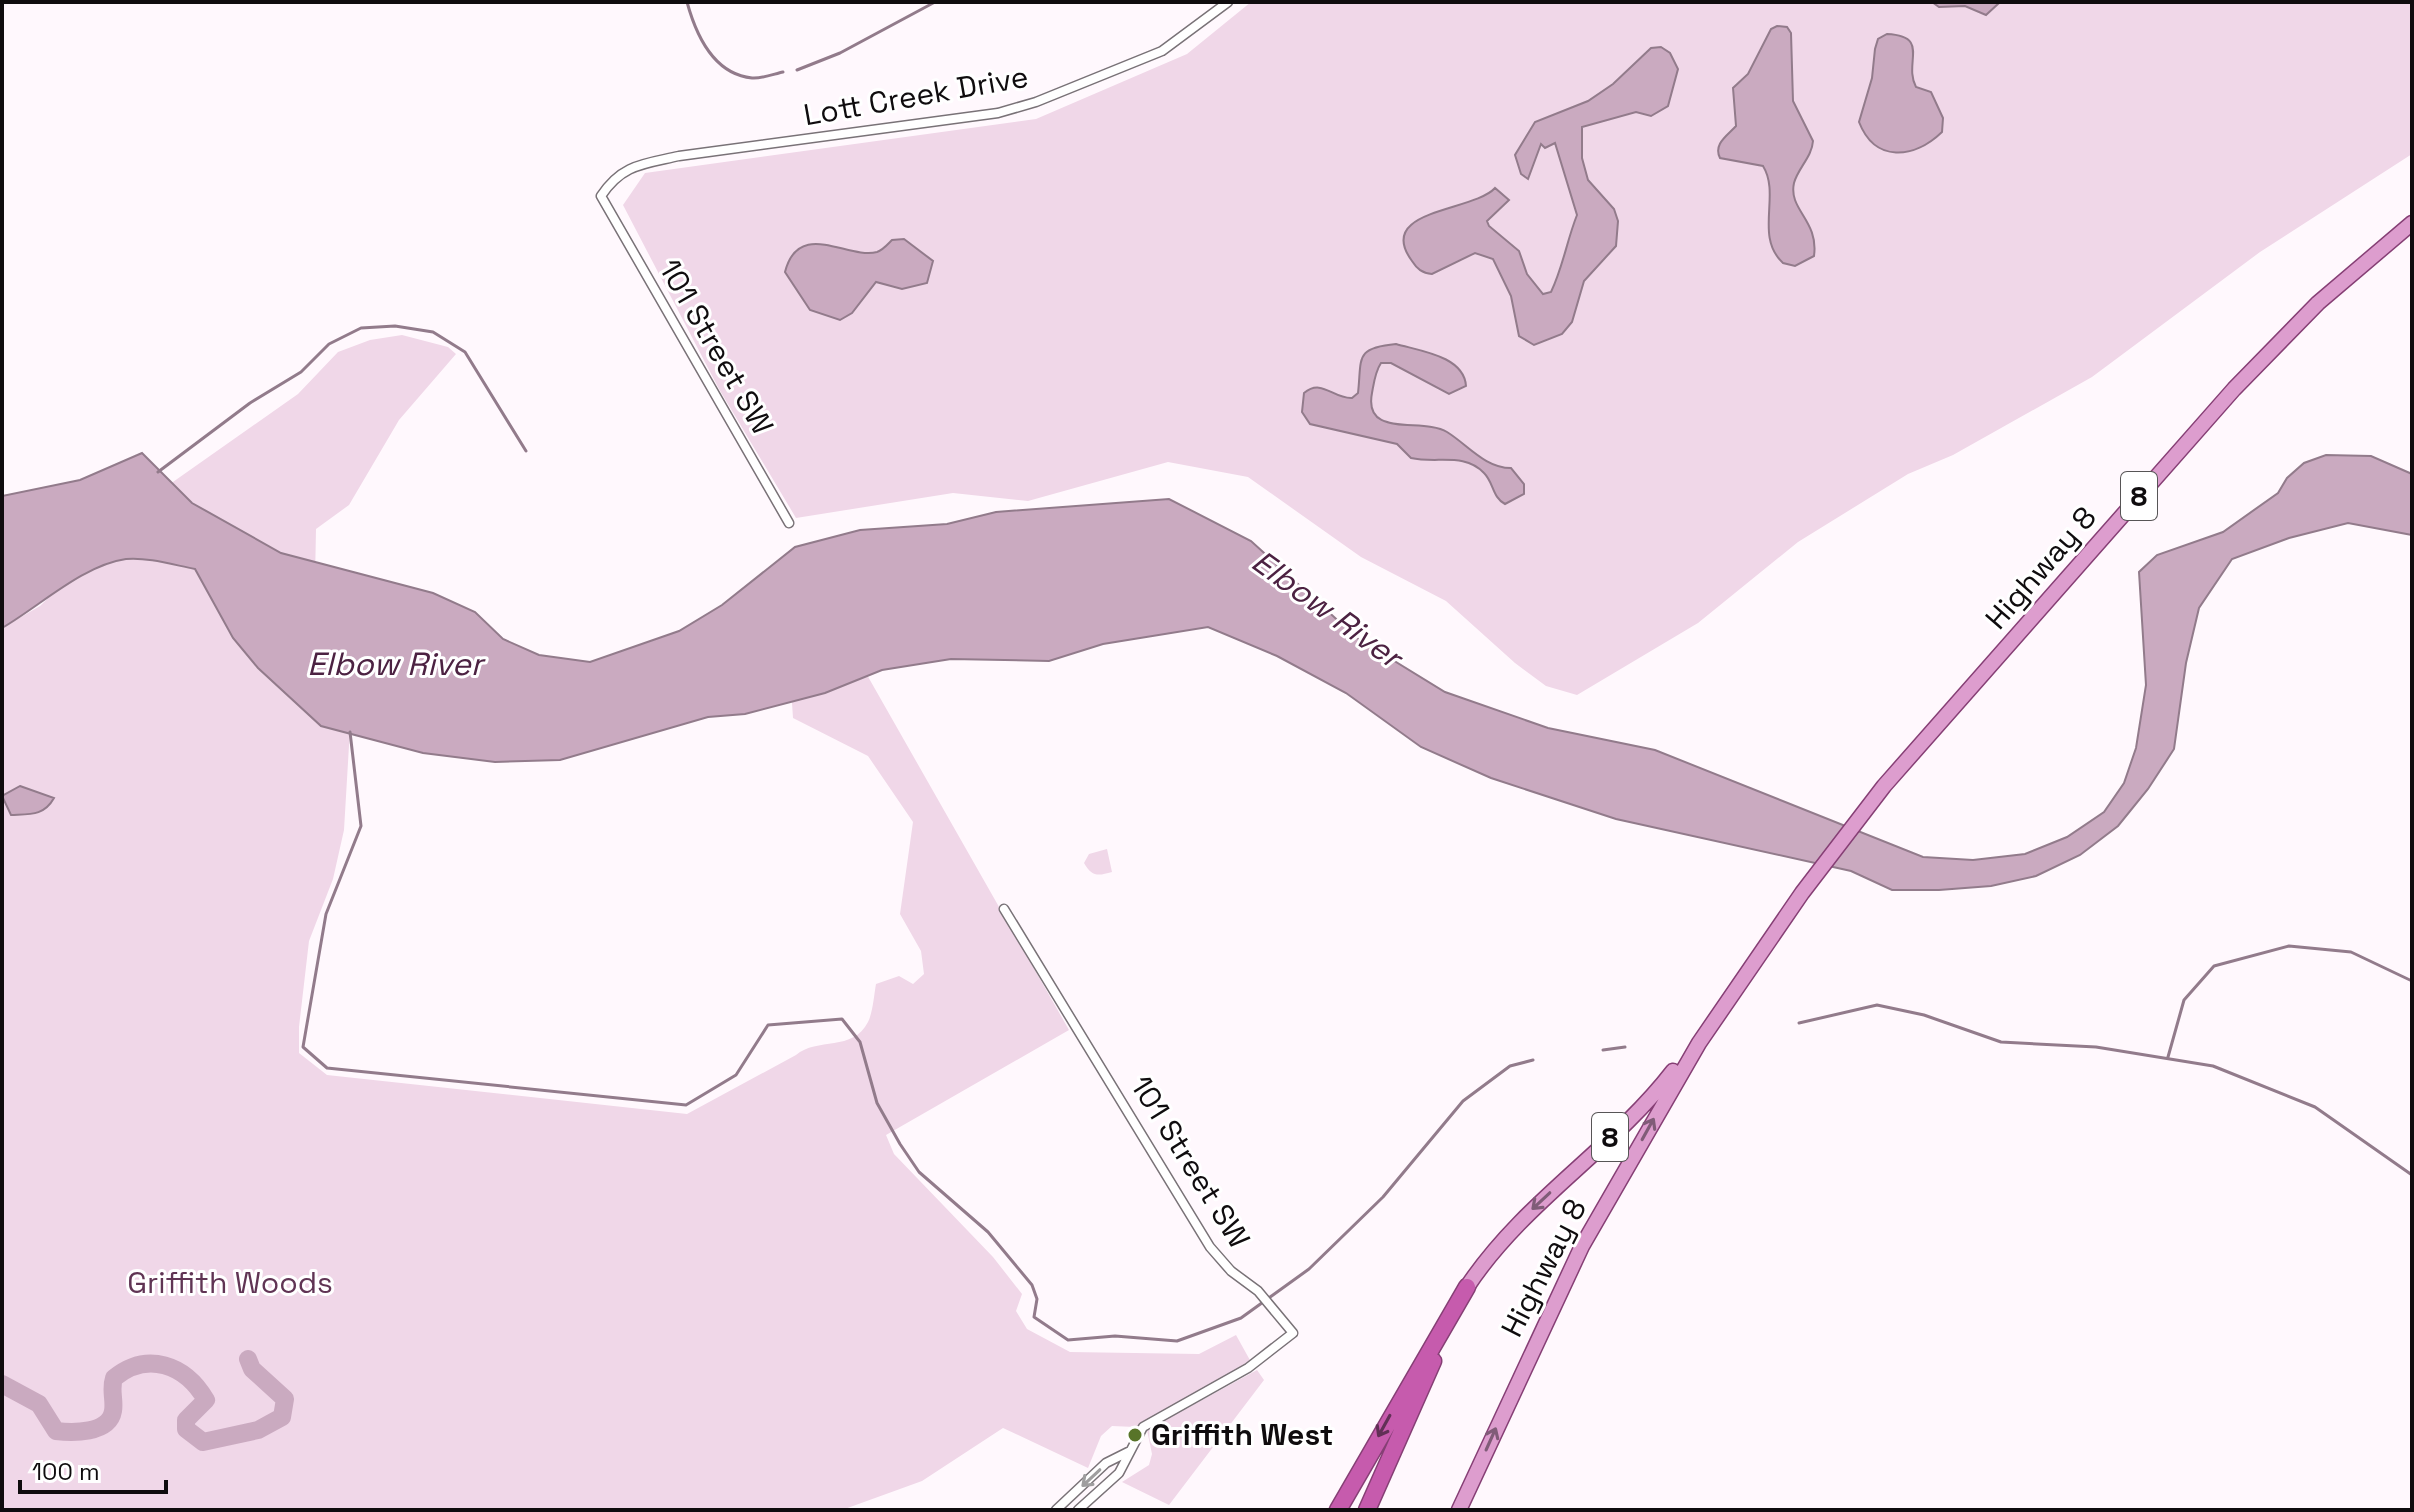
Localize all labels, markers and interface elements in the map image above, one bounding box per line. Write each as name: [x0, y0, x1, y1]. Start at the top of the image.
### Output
street label: Lott Creek Drive: [801, 57, 1031, 134]
street label: 101 Street SW: [651, 252, 782, 441]
road number: 8: [2121, 472, 2157, 520]
street label: Highway 8: [1977, 498, 2105, 637]
water label: Elbow River: [1244, 541, 1412, 678]
water label: Elbow River: [307, 644, 486, 684]
street label: 101 Street SW: [1122, 1068, 1259, 1255]
road number: 8: [1592, 1113, 1628, 1161]
one-way arrow: [1640, 1118, 1656, 1141]
street label: Highway 8: [1492, 1192, 1595, 1343]
one-way arrow: [1532, 1192, 1552, 1210]
park label: Griffith Woods: [127, 1263, 333, 1302]
one-way arrow: [1376, 1414, 1392, 1437]
place label: Griffith West: [1151, 1415, 1334, 1454]
marker: Griffith West: [1126, 1426, 1144, 1444]
one-way arrow: [1485, 1427, 1500, 1452]
scale bar: [20, 1444, 166, 1494]
text: 100 m: [32, 1456, 100, 1487]
one-way arrow: [1081, 1469, 1101, 1487]

